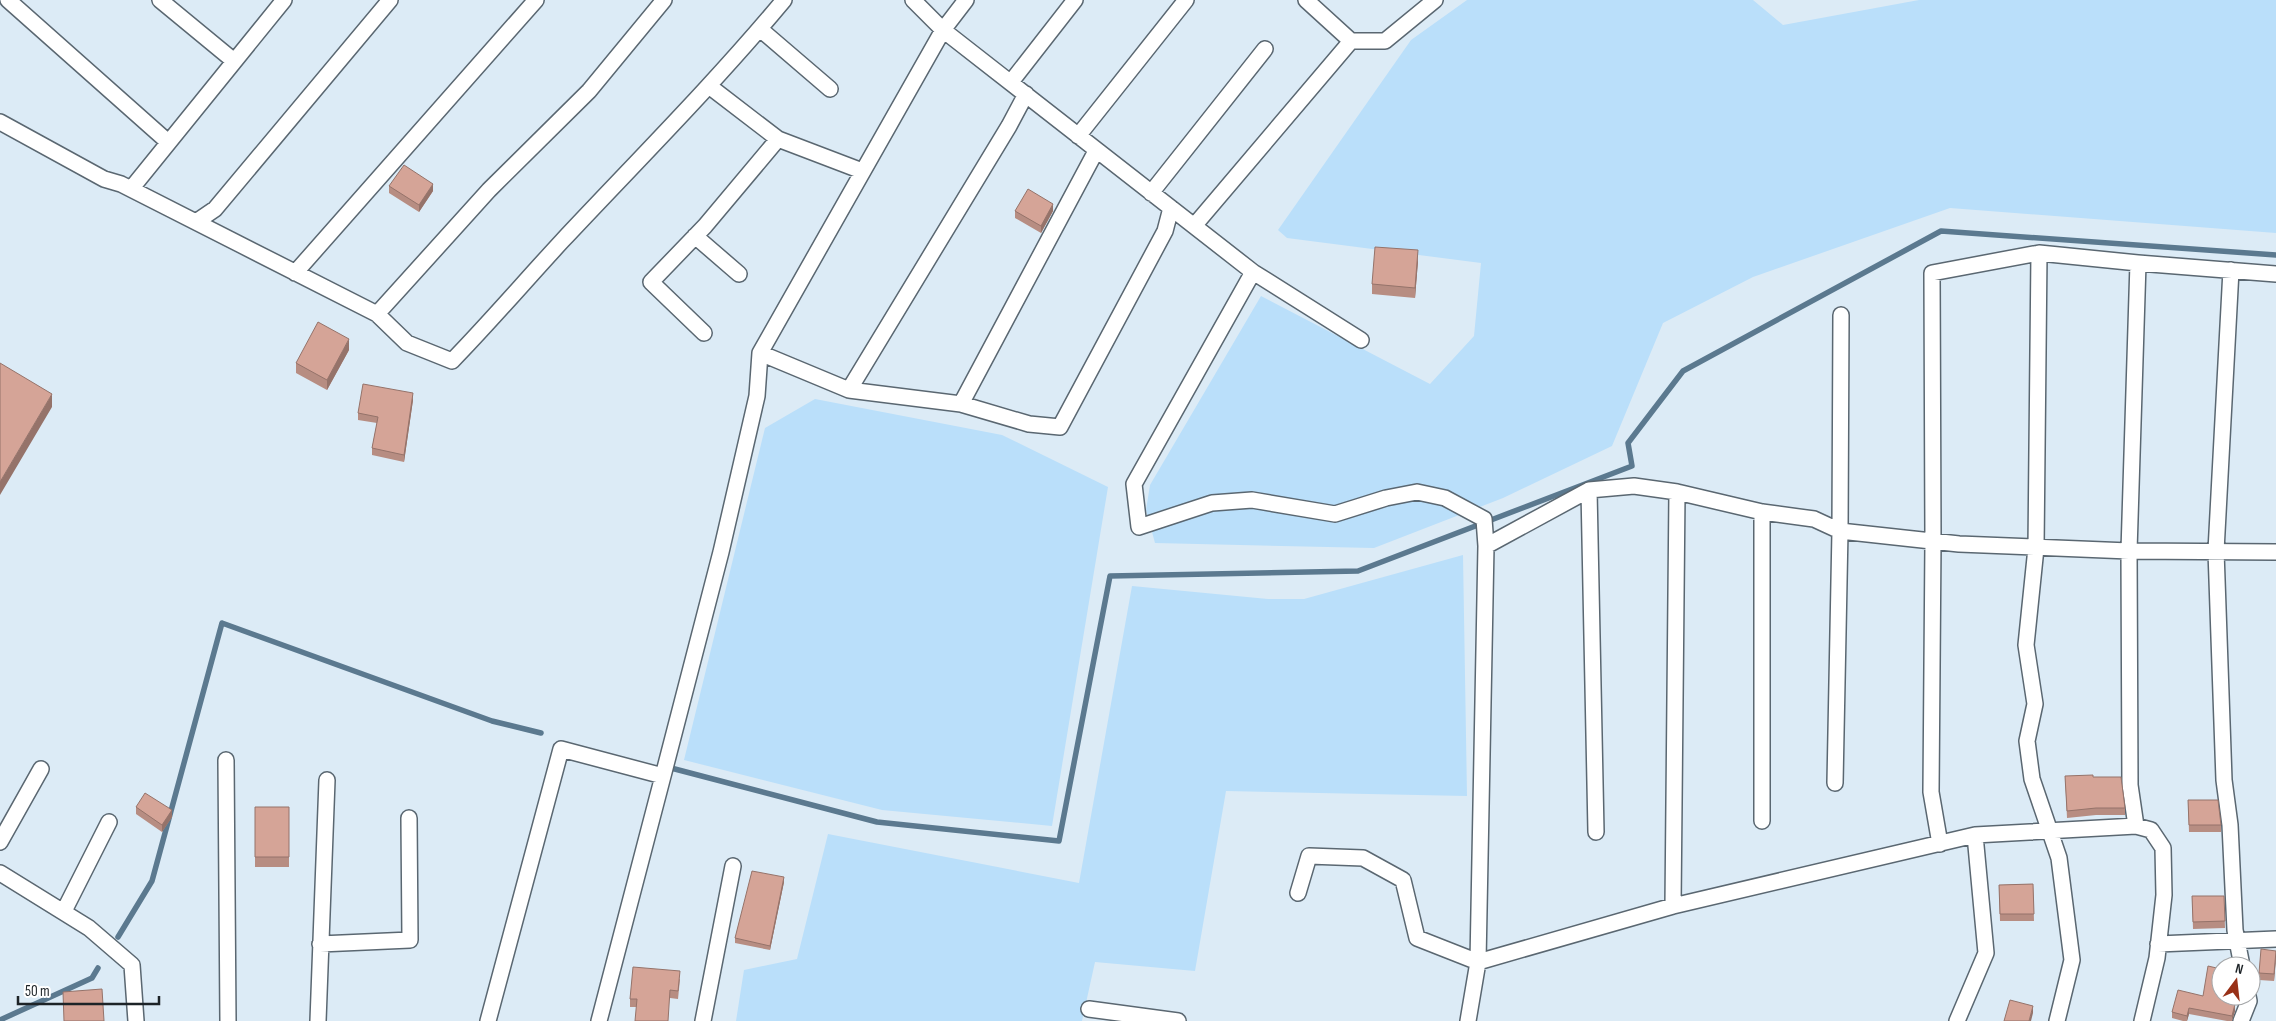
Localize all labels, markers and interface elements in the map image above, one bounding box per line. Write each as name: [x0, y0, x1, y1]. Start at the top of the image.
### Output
north arrow: [2211, 956, 2261, 1006]
text: N: [2233, 960, 2245, 978]
scale bar: [18, 974, 159, 1006]
text: 50 m: [25, 982, 50, 1001]

